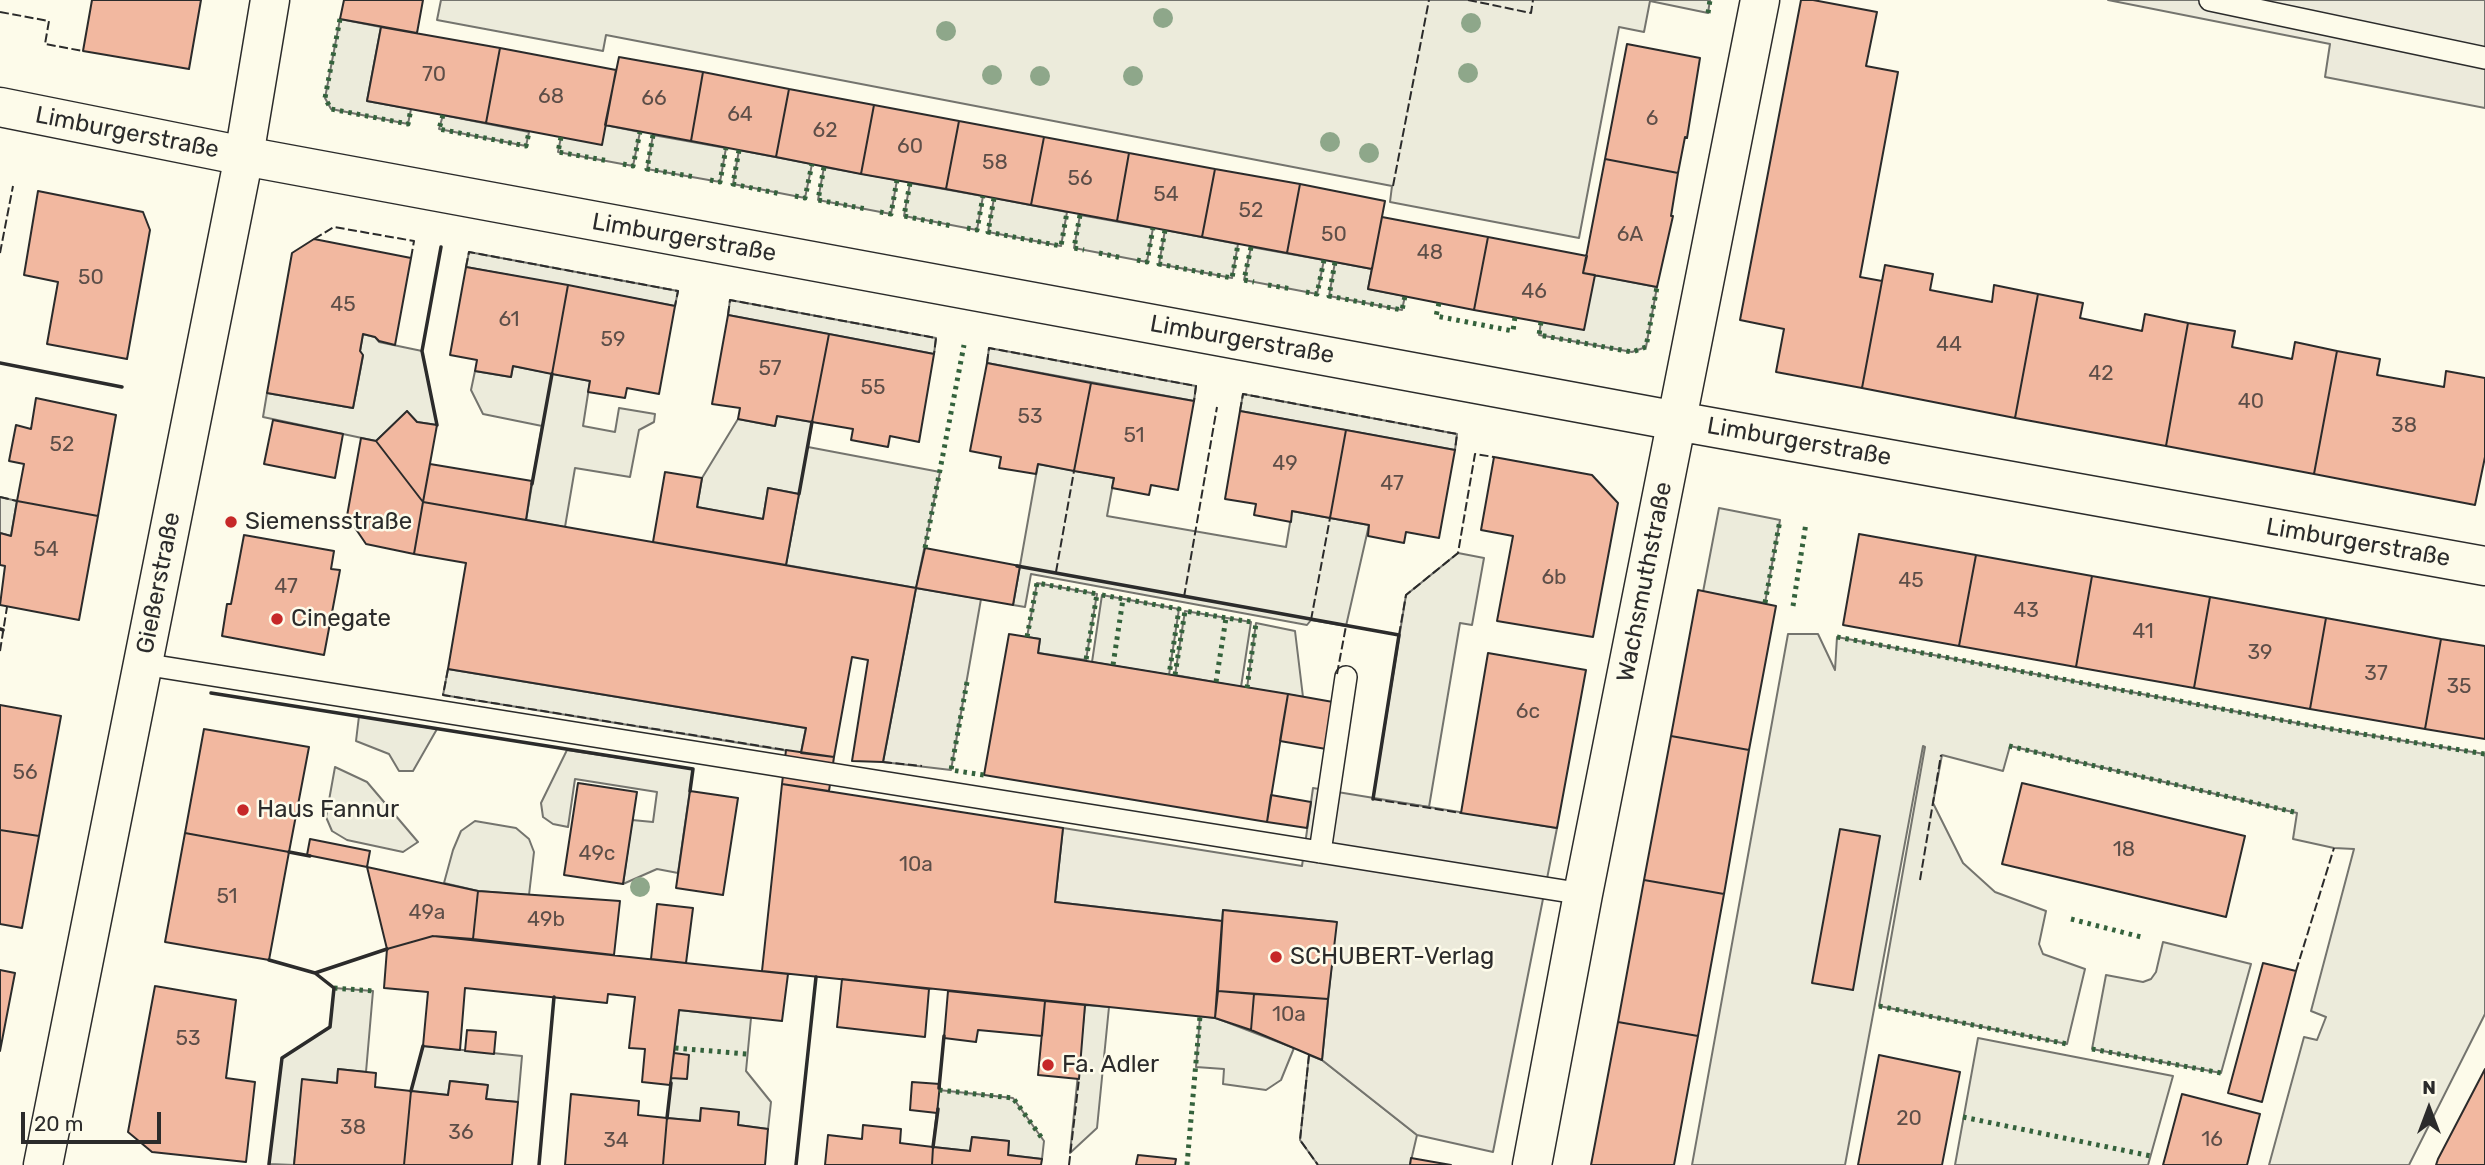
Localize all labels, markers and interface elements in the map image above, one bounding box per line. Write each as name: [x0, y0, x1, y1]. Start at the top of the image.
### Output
house number: 70: [422, 62, 446, 88]
house number: 68: [538, 84, 564, 110]
house number: 66: [641, 86, 667, 112]
street label: Limburgerstraße: [33, 101, 221, 165]
house number: 64: [727, 102, 753, 128]
house number: 6: [1646, 106, 1658, 132]
house number: 62: [813, 118, 837, 144]
house number: 60: [897, 134, 923, 160]
house number: 58: [982, 150, 1008, 176]
house number: 56: [1067, 166, 1093, 192]
house number: 54: [1153, 182, 1179, 208]
house number: 52: [1239, 198, 1263, 224]
street label: Limburgerstraße: [590, 208, 778, 268]
house number: 50: [1321, 222, 1347, 248]
house number: 6A: [1617, 222, 1643, 248]
house number: 48: [1417, 240, 1443, 266]
house number: 50: [78, 265, 104, 291]
house number: 46: [1521, 279, 1547, 305]
house number: 45: [330, 292, 356, 318]
house number: 61: [498, 307, 520, 333]
street label: Limburgerstraße: [1148, 310, 1336, 370]
house number: 59: [601, 327, 625, 353]
house number: 44: [1936, 332, 1962, 358]
house number: 57: [758, 356, 782, 382]
house number: 42: [2088, 361, 2114, 387]
house number: 55: [861, 375, 885, 401]
house number: 40: [2238, 389, 2264, 415]
house number: 53: [1017, 404, 1043, 430]
street label: Limburgerstraße: [1705, 412, 1893, 472]
house number: 38: [2391, 413, 2417, 439]
house number: 51: [1123, 423, 1145, 449]
house number: 52: [50, 432, 74, 458]
house number: 49: [1272, 451, 1298, 477]
house number: 47: [1380, 471, 1404, 497]
street label: Wachsmuthstraße: [1611, 480, 1679, 684]
place label: Siemensstraße: [245, 508, 412, 536]
street label: Gießerstraße: [131, 510, 187, 656]
street label: Limburgerstraße: [2264, 513, 2452, 573]
marker: Siemensstraße: [223, 514, 239, 530]
house number: 54: [33, 537, 59, 563]
house number: 6b: [1541, 565, 1567, 591]
house number: 45: [1898, 568, 1924, 594]
house number: 47: [274, 574, 298, 600]
house number: 43: [2013, 598, 2039, 624]
place label: Cinegate: [291, 605, 391, 633]
marker: Cinegate: [269, 611, 285, 627]
house number: 41: [2132, 619, 2154, 645]
house number: 39: [2247, 640, 2273, 666]
house number: 37: [2364, 661, 2388, 687]
house number: 35: [2446, 674, 2472, 700]
house number: 6c: [1516, 699, 1540, 725]
house number: 56: [12, 760, 38, 786]
place label: Haus Fannur: [257, 796, 399, 824]
marker: Haus Fannur: [235, 802, 251, 818]
house number: 18: [2113, 837, 2135, 863]
house number: 49c: [579, 841, 615, 867]
house number: 10a: [899, 852, 933, 878]
house number: 51: [216, 884, 238, 910]
house number: 49a: [409, 900, 445, 926]
house number: 49b: [527, 907, 565, 933]
place label: SCHUBERT-Verlag: [1290, 943, 1494, 971]
marker: SCHUBERT-Verlag: [1268, 949, 1284, 965]
house number: 10a: [1272, 1002, 1306, 1028]
house number: 53: [175, 1026, 201, 1052]
place label: Fa. Adler: [1062, 1051, 1159, 1079]
marker: Fa. Adler: [1040, 1057, 1056, 1073]
north arrow: [2394, 1074, 2464, 1144]
text: N: [2422, 1076, 2436, 1099]
scale bar: [24, 1098, 164, 1142]
house number: 20: [1896, 1106, 1922, 1132]
text: 20 m: [34, 1111, 83, 1136]
house number: 38: [340, 1115, 366, 1141]
house number: 36: [448, 1120, 474, 1146]
house number: 16: [2201, 1127, 2223, 1153]
house number: 34: [603, 1128, 629, 1154]

